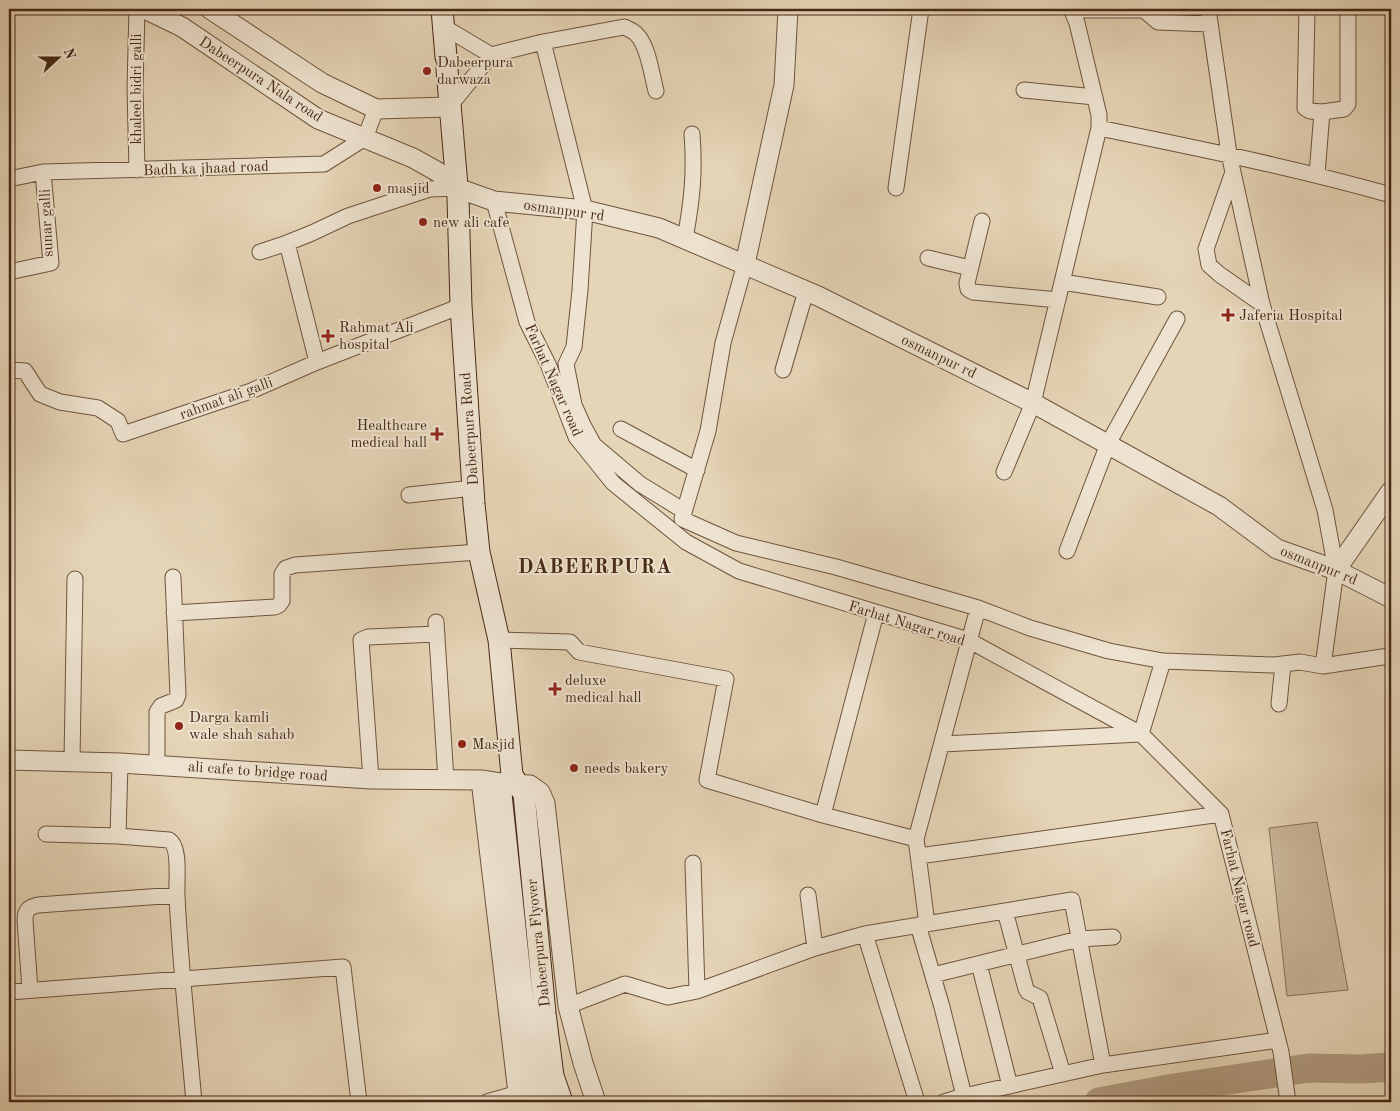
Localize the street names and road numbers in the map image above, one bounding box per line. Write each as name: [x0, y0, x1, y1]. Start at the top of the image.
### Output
street label: khaleel bidri galli: [130, 33, 145, 145]
street label: Dabeerpura Nala road: [196, 35, 325, 126]
street label: Badh ka jhaad road: [143, 160, 269, 179]
street label: sunar galli: [38, 189, 57, 257]
street label: osmanpur rd: [522, 198, 605, 225]
street label: Farhat Nagar road: [521, 322, 584, 439]
street label: osmanpur rd: [898, 333, 978, 382]
street label: Dabeerpura Road: [459, 371, 482, 486]
street label: rahmat ali galli: [178, 376, 275, 423]
street label: osmanpur rd: [1278, 544, 1359, 589]
street label: Farhat Nagar road: [846, 600, 967, 649]
street label: ali cafe to bridge road: [187, 760, 329, 785]
street label: Farhat Nagar road: [1217, 828, 1261, 949]
street label: Dabeerpura Flyover: [525, 878, 554, 1008]

